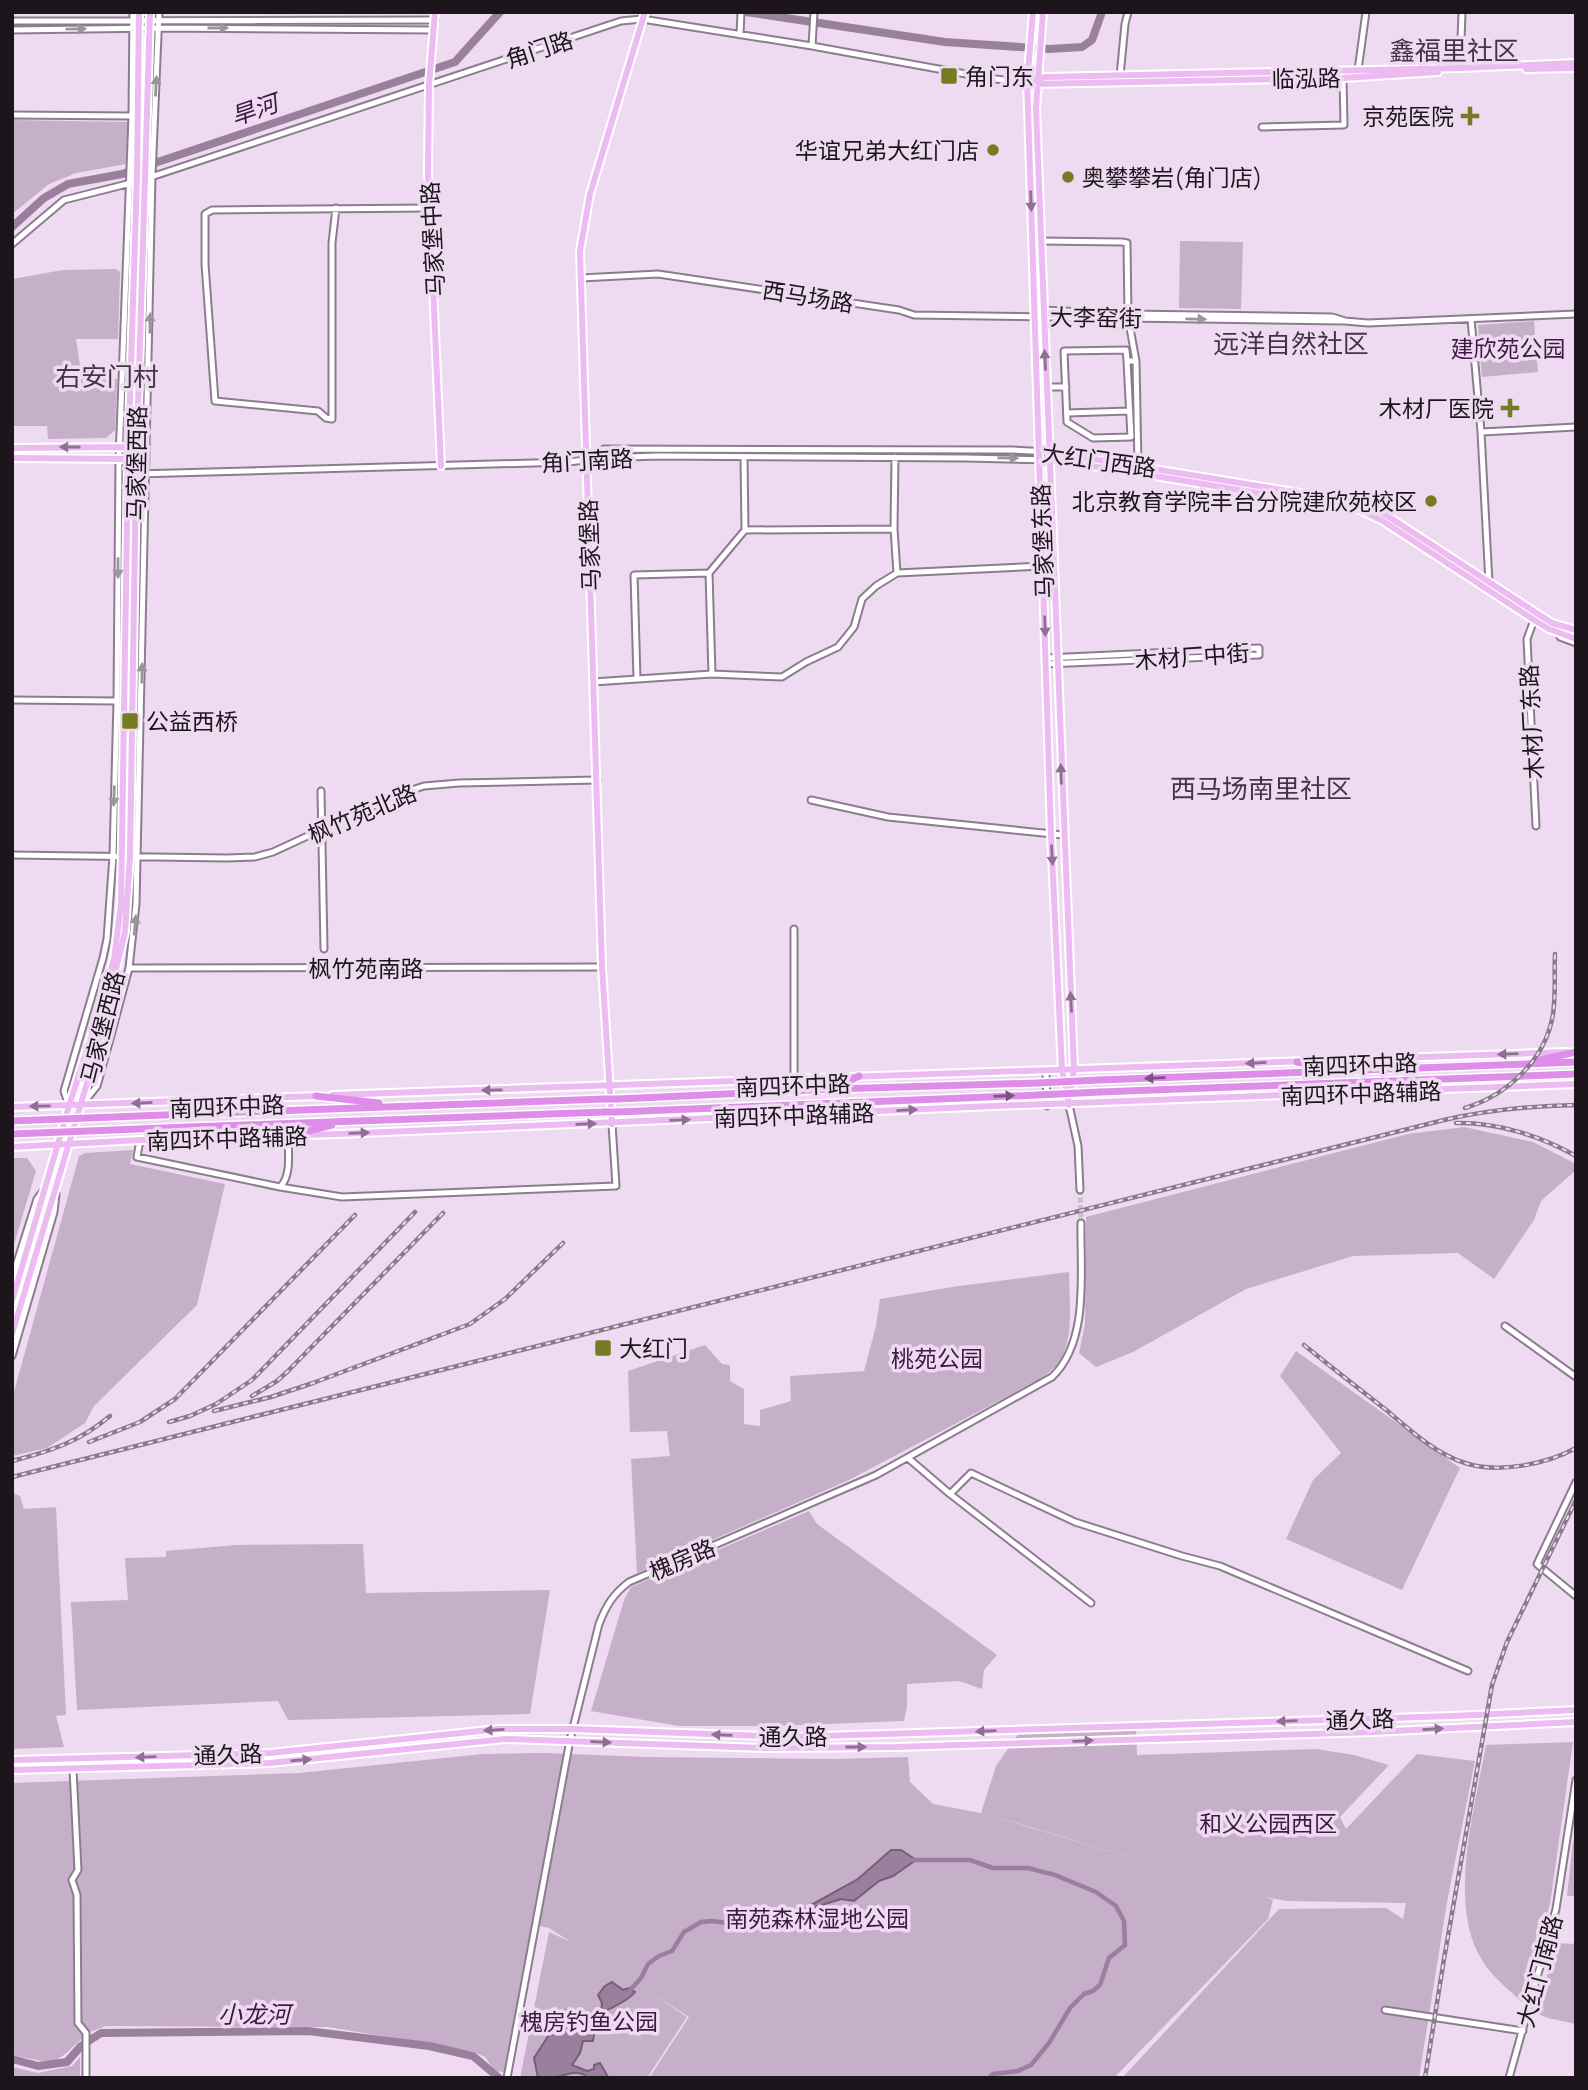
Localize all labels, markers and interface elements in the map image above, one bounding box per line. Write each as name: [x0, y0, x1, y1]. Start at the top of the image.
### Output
one-way arrow: [208, 22, 230, 34]
one-way arrow: [65, 23, 87, 35]
street label: 角门路: [501, 23, 577, 75]
district label: 鑫福里社区: [1389, 32, 1519, 68]
place label: 角门东: [965, 60, 1034, 92]
street label: 临泓路: [1271, 61, 1341, 95]
marker: 角门东: [939, 66, 959, 86]
one-way arrow: [151, 75, 162, 97]
water label: 旱河: [226, 84, 286, 132]
place label: 京苑医院: [1362, 100, 1454, 132]
marker: 京苑医院: [1460, 106, 1480, 126]
place label: 华谊兄弟大红门店: [795, 134, 979, 166]
marker: 华谊兄弟大红门店: [985, 142, 1001, 158]
place label: 奥攀攀岩(角门店): [1082, 161, 1263, 193]
marker: 奥攀攀岩(角门店): [1060, 169, 1076, 185]
street label: 马家堡中路: [413, 181, 451, 297]
one-way arrow: [1025, 190, 1036, 212]
street label: 西马场路: [760, 273, 856, 319]
street label: 大李窑街: [1050, 300, 1142, 334]
one-way arrow: [144, 312, 155, 334]
one-way arrow: [1185, 313, 1207, 324]
district label: 远洋自然社区: [1213, 325, 1369, 361]
park label: 建欣苑公园: [1451, 332, 1566, 364]
one-way arrow: [1039, 349, 1050, 371]
district label: 右安门村: [55, 358, 159, 394]
place label: 木材厂医院: [1379, 392, 1494, 424]
marker: 木材厂医院: [1500, 398, 1520, 418]
street label: 马家堡西路: [119, 405, 153, 521]
street label: 大红门西路: [1040, 436, 1158, 484]
one-way arrow: [59, 441, 81, 453]
street label: 角门南路: [540, 442, 634, 478]
one-way arrow: [997, 453, 1019, 464]
street label: 马家堡东路: [1024, 483, 1060, 599]
place label: 北京教育学院丰台分院建欣苑校区: [1072, 485, 1417, 517]
marker: 北京教育学院丰台分院建欣苑校区: [1423, 493, 1439, 509]
street label: 马家堡路: [571, 498, 607, 592]
one-way arrow: [112, 557, 124, 579]
one-way arrow: [1039, 615, 1050, 637]
street label: 木材厂中街: [1134, 636, 1250, 676]
one-way arrow: [137, 662, 148, 684]
street label: 木材厂东路: [1512, 664, 1550, 780]
place label: 公益西桥: [146, 705, 238, 737]
marker: 公益西桥: [120, 711, 140, 731]
one-way arrow: [1056, 763, 1067, 785]
district label: 西马场南里社区: [1170, 770, 1352, 806]
street label: 枫竹苑北路: [303, 776, 421, 850]
one-way arrow: [109, 785, 120, 807]
one-way arrow: [1047, 844, 1058, 866]
one-way arrow: [130, 914, 141, 936]
street label: 枫竹苑南路: [309, 952, 424, 984]
street label: 马家堡西路: [73, 967, 131, 1087]
one-way arrow: [1065, 991, 1076, 1013]
street label: 南四环中路: [1302, 1046, 1418, 1082]
one-way arrow: [1496, 1048, 1518, 1060]
one-way arrow: [1244, 1058, 1266, 1069]
street label: 南四环中路: [735, 1067, 851, 1103]
one-way arrow: [1144, 1072, 1166, 1083]
street label: 南四环中路辅路: [1280, 1074, 1442, 1112]
one-way arrow: [480, 1084, 502, 1096]
street label: 南四环中路: [169, 1088, 285, 1124]
one-way arrow: [993, 1090, 1015, 1101]
street label: 南四环中路辅路: [713, 1096, 875, 1134]
one-way arrow: [131, 1097, 153, 1108]
one-way arrow: [29, 1100, 51, 1112]
one-way arrow: [896, 1105, 918, 1116]
one-way arrow: [669, 1115, 691, 1126]
street label: 南四环中路辅路: [146, 1119, 308, 1157]
one-way arrow: [575, 1119, 597, 1130]
one-way arrow: [348, 1128, 370, 1139]
place label: 大红门: [619, 1332, 688, 1364]
marker: 大红门: [593, 1338, 613, 1358]
park label: 桃苑公园: [891, 1342, 983, 1374]
street label: 槐房路: [644, 1531, 720, 1587]
street label: 通久路: [1325, 1702, 1395, 1736]
one-way arrow: [1276, 1715, 1298, 1727]
street label: 通久路: [759, 1720, 828, 1752]
one-way arrow: [1422, 1723, 1444, 1734]
one-way arrow: [483, 1724, 505, 1735]
one-way arrow: [975, 1725, 997, 1736]
one-way arrow: [711, 1730, 733, 1741]
one-way arrow: [1072, 1735, 1094, 1746]
one-way arrow: [590, 1736, 612, 1747]
street label: 通久路: [193, 1737, 263, 1771]
one-way arrow: [845, 1741, 867, 1753]
one-way arrow: [135, 1751, 157, 1762]
one-way arrow: [290, 1754, 312, 1765]
park label: 和义公园西区: [1199, 1807, 1337, 1839]
park label: 南苑森林湿地公园: [725, 1902, 909, 1934]
street label: 大红门南路: [1509, 1911, 1569, 2031]
water label: 小龙河: [218, 1997, 294, 2030]
park label: 槐房钓鱼公园: [520, 2005, 658, 2037]

